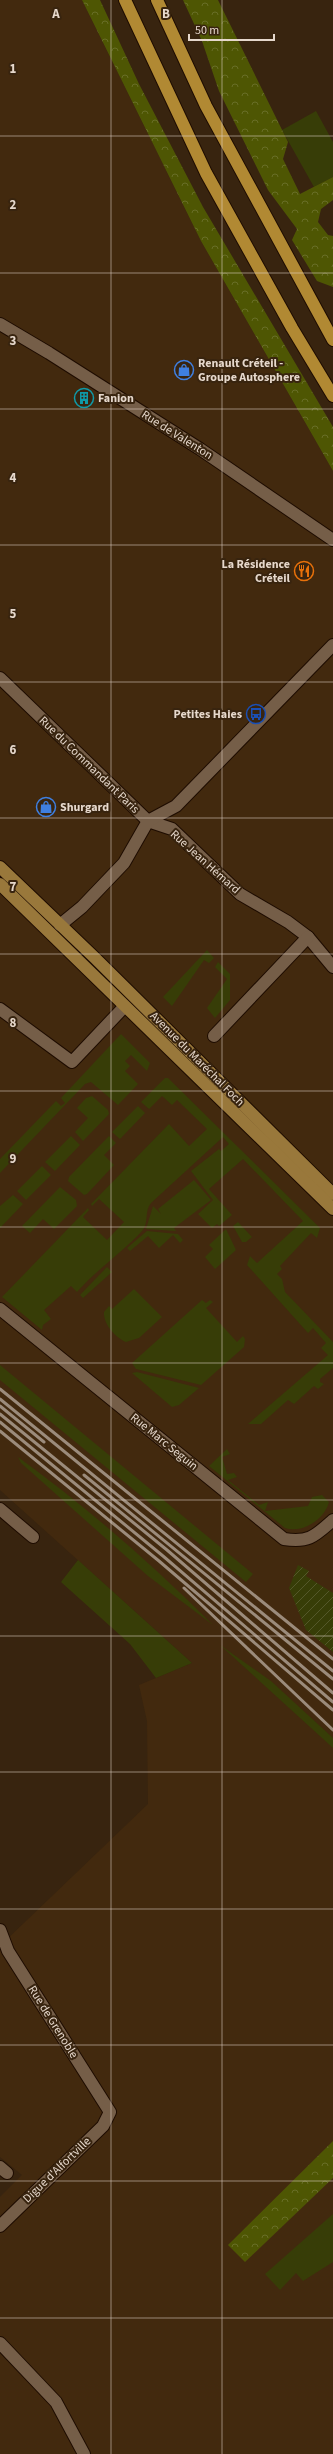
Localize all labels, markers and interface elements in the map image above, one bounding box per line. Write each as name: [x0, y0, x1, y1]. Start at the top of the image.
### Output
text: A: [51, 5, 60, 23]
text: B: [162, 5, 170, 23]
scale bar: [189, 16, 274, 42]
text: 50 m: [195, 22, 219, 39]
text: 1: [10, 60, 17, 78]
text: 2: [10, 196, 17, 214]
text: 3: [10, 332, 17, 350]
place label: Renault Créteil - Groupe Autosphere: [198, 355, 300, 386]
shop icon: Renault Créteil - Groupe Autosphere: [173, 359, 195, 381]
building icon: Fanion: [73, 387, 95, 409]
place label: Fanion: [98, 390, 134, 407]
street label: Rue de Valenton: [138, 406, 216, 464]
text: 4: [10, 469, 17, 487]
place label: La Résidence Créteil: [222, 556, 291, 587]
restaurant icon: La Résidence Créteil: [293, 560, 315, 582]
text: 5: [10, 605, 17, 623]
bus stop icon: Petites Haies: [245, 703, 267, 725]
place label: Petites Haies: [174, 706, 242, 723]
street label: Rue du Commandant Paris: [35, 713, 143, 817]
text: 6: [10, 741, 17, 759]
shop icon: Shurgard: [35, 796, 57, 818]
place label: Shurgard: [60, 799, 109, 816]
street label: Rue Jean Hémard: [166, 826, 244, 898]
text: 7: [10, 878, 17, 896]
street label: Avenue du Maréchal Foch: [146, 1008, 248, 1110]
text: 8: [10, 1014, 17, 1032]
text: 9: [10, 1150, 17, 1168]
street label: Rue Marc Seguin: [127, 1409, 201, 1475]
street label: Rue de Grenoble: [24, 1982, 82, 2062]
street label: Digue d'Alfortville: [19, 2133, 95, 2207]

